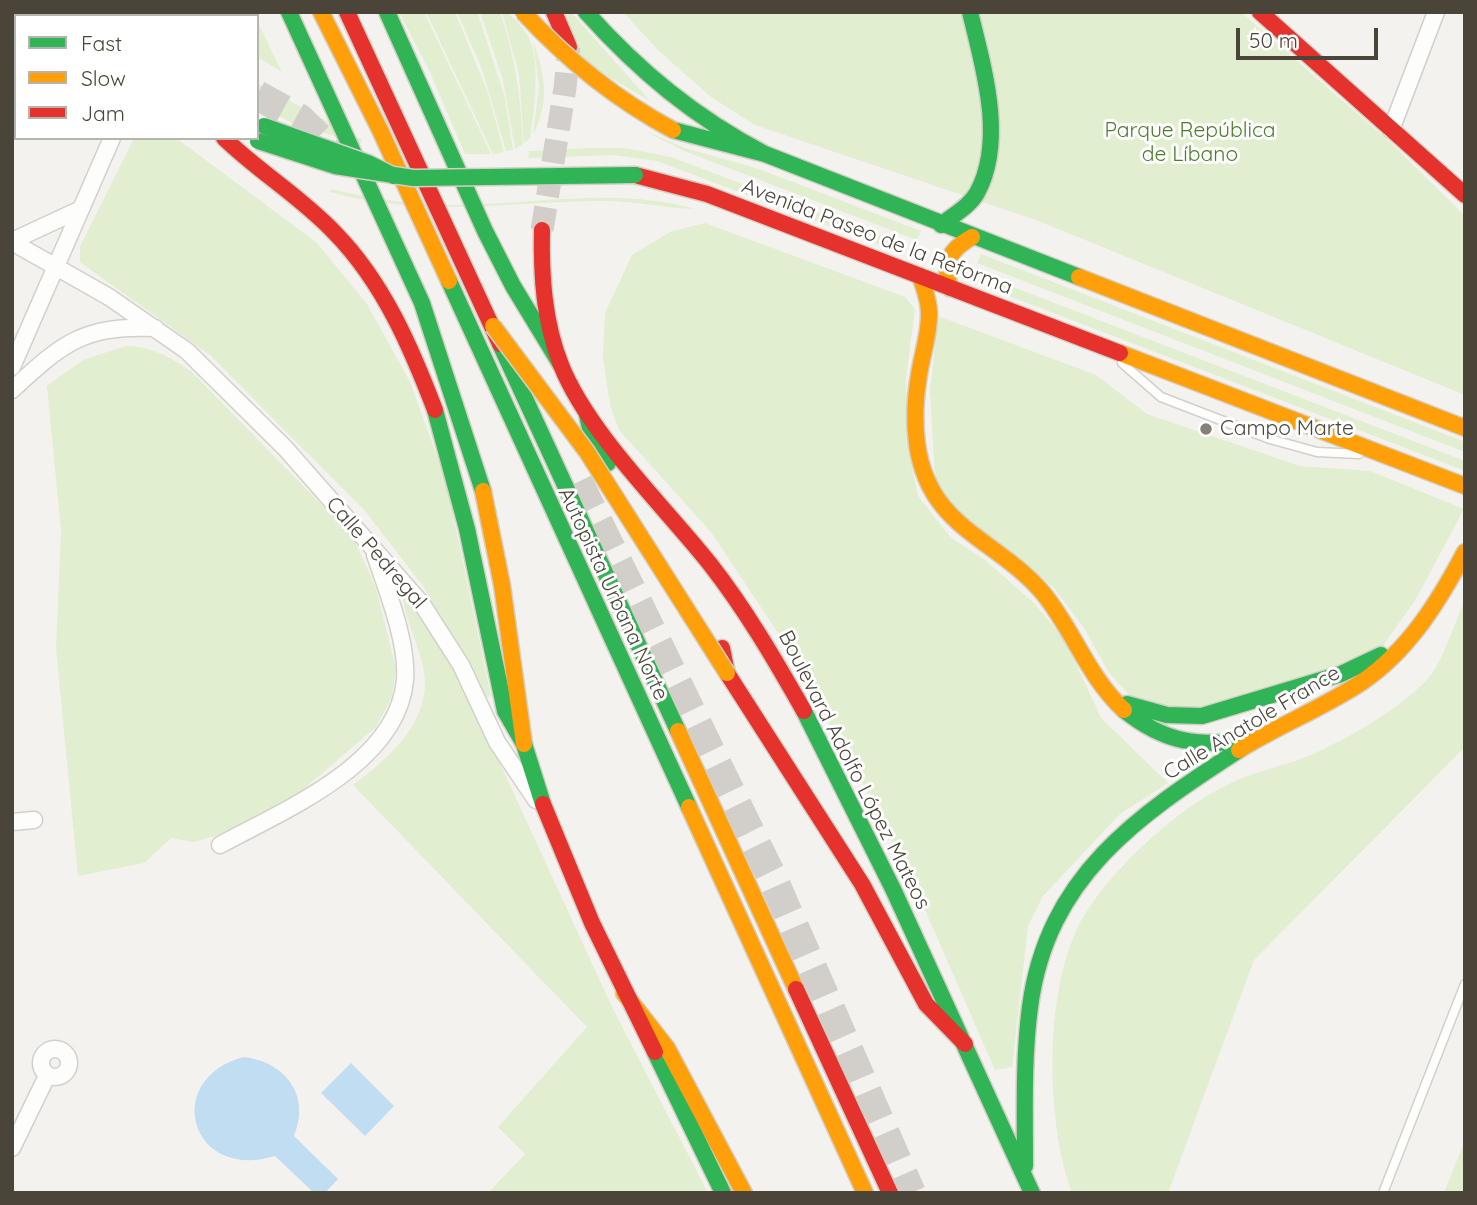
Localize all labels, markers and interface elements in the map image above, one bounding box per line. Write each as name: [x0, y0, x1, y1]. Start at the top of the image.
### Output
legend: [14, 14, 259, 140]
scale bar: [1239, 14, 1381, 58]
text: 50 m: [1249, 27, 1298, 53]
text: Fast: [81, 30, 122, 56]
text: Slow: [81, 65, 126, 91]
text: Jam: [81, 100, 125, 126]
park label: Parque República de Líbano: [1104, 118, 1276, 168]
street label: Avenida Paseo de la Reforma: [738, 174, 1016, 300]
place label: Campo Marte: [1220, 416, 1354, 442]
marker: Campo Marte: [1198, 421, 1214, 437]
street label: Autopista Urbana Norte: [553, 484, 673, 704]
street label: Calle Pedregal: [320, 492, 432, 614]
street label: Boulevard Adolfo López Mateos: [773, 626, 935, 914]
street label: Calle Anatole France: [1159, 660, 1345, 786]

